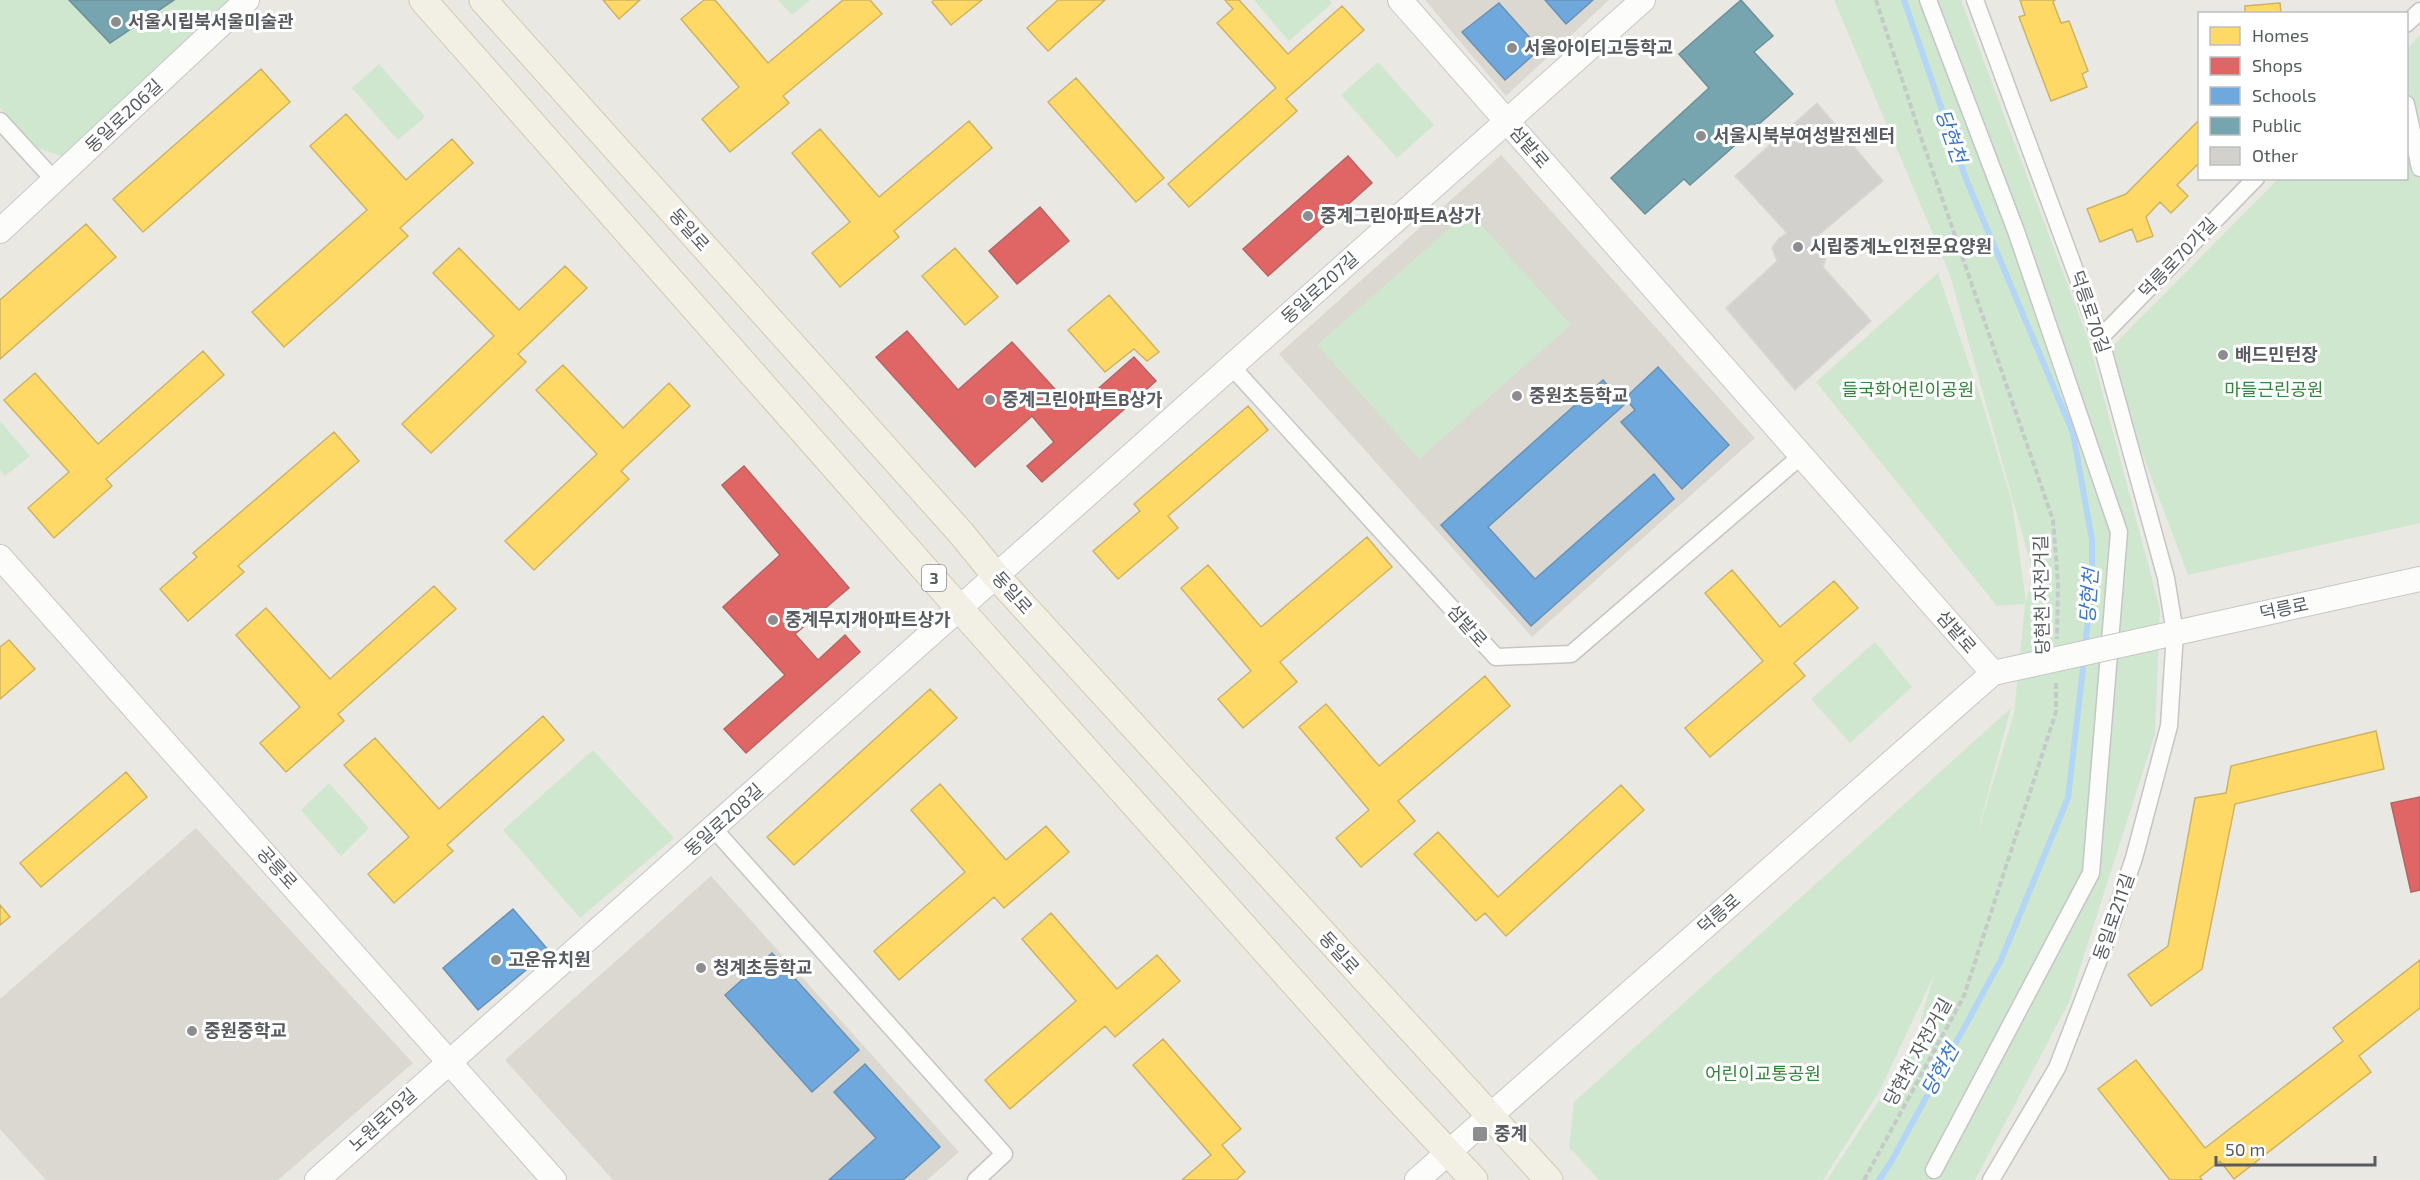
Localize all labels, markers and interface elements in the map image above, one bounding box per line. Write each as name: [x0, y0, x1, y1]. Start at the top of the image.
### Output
place label: 서울시립북서울미술관: [128, 10, 294, 32]
legend: [2198, 12, 2408, 180]
marker: 서울시립북서울미술관: [109, 15, 123, 29]
text: Homes: [2252, 24, 2309, 46]
place label: 서울아이티고등학교: [1524, 36, 1673, 58]
marker: 서울아이티고등학교: [1505, 41, 1519, 55]
text: Shops: [2252, 54, 2302, 76]
street label: 동일로206길: [80, 74, 166, 157]
text: Schools: [2252, 84, 2316, 106]
water label: 당현천: [1932, 106, 1973, 168]
text: Public: [2252, 114, 2302, 136]
street label: 섬밭로: [1505, 120, 1554, 172]
place label: 서울시북부여성발전센터: [1713, 124, 1895, 146]
marker: 서울시북부여성발전센터: [1694, 129, 1708, 143]
text: Other: [2252, 144, 2298, 166]
street label: 동일로: [665, 204, 715, 255]
place label: 중계그린아파트A상가: [1320, 204, 1481, 226]
marker: 중계그린아파트A상가: [1301, 209, 1315, 223]
street label: 덕릉로70가길: [2134, 213, 2221, 302]
place label: 시립중계노인전문요양원: [1810, 235, 1992, 257]
marker: 시립중계노인전문요양원: [1791, 240, 1805, 254]
street label: 동일로207길: [1276, 247, 1363, 328]
street label: 덕릉로70길: [2066, 267, 2115, 356]
place label: 배드민턴장: [2235, 343, 2318, 365]
marker: 배드민턴장: [2216, 348, 2230, 362]
park label: 들국화어린이공원: [1842, 378, 1974, 400]
park label: 마들근린공원: [2224, 378, 2324, 400]
place label: 중원초등학교: [1529, 384, 1628, 406]
place label: 중계그린아파트B상가: [1002, 388, 1163, 410]
marker: 중원초등학교: [1510, 389, 1524, 403]
marker: 중계그린아파트B상가: [983, 393, 997, 407]
street label: 당현천 자전거길: [2029, 535, 2053, 655]
road number: 3: [922, 565, 946, 591]
water label: 당현천: [2074, 565, 2102, 624]
street label: 동일로: [988, 567, 1038, 618]
street label: 덕릉로: [2257, 592, 2310, 624]
street label: 섬밭로: [1443, 600, 1493, 651]
street label: 섬밭로: [1932, 605, 1981, 657]
place label: 중계무지개아파트상가: [785, 608, 951, 630]
marker: 중계무지개아파트상가: [766, 613, 780, 627]
street label: 동일로208길: [680, 778, 767, 860]
street label: 공릉로: [253, 842, 303, 893]
street label: 동일로211길: [2088, 870, 2138, 963]
street label: 덕릉로: [1692, 889, 1744, 938]
street label: 동일로: [1315, 927, 1365, 978]
place label: 고운유치원: [508, 948, 591, 970]
marker: 고운유치원: [489, 953, 503, 967]
place label: 청계초등학교: [713, 956, 812, 978]
marker: 청계초등학교: [694, 961, 708, 975]
street label: 당현천 자전거길: [1879, 994, 1957, 1110]
place label: 중원중학교: [204, 1019, 287, 1041]
marker: 중원중학교: [185, 1024, 199, 1038]
water label: 당현천: [1916, 1040, 1964, 1100]
park label: 어린이교통공원: [1705, 1062, 1821, 1084]
street label: 노원로19길: [344, 1083, 421, 1155]
place label: 중계: [1494, 1122, 1527, 1144]
marker: 중계: [1471, 1125, 1489, 1143]
scale bar: [2216, 1129, 2375, 1167]
text: 50 m: [2225, 1138, 2265, 1160]

